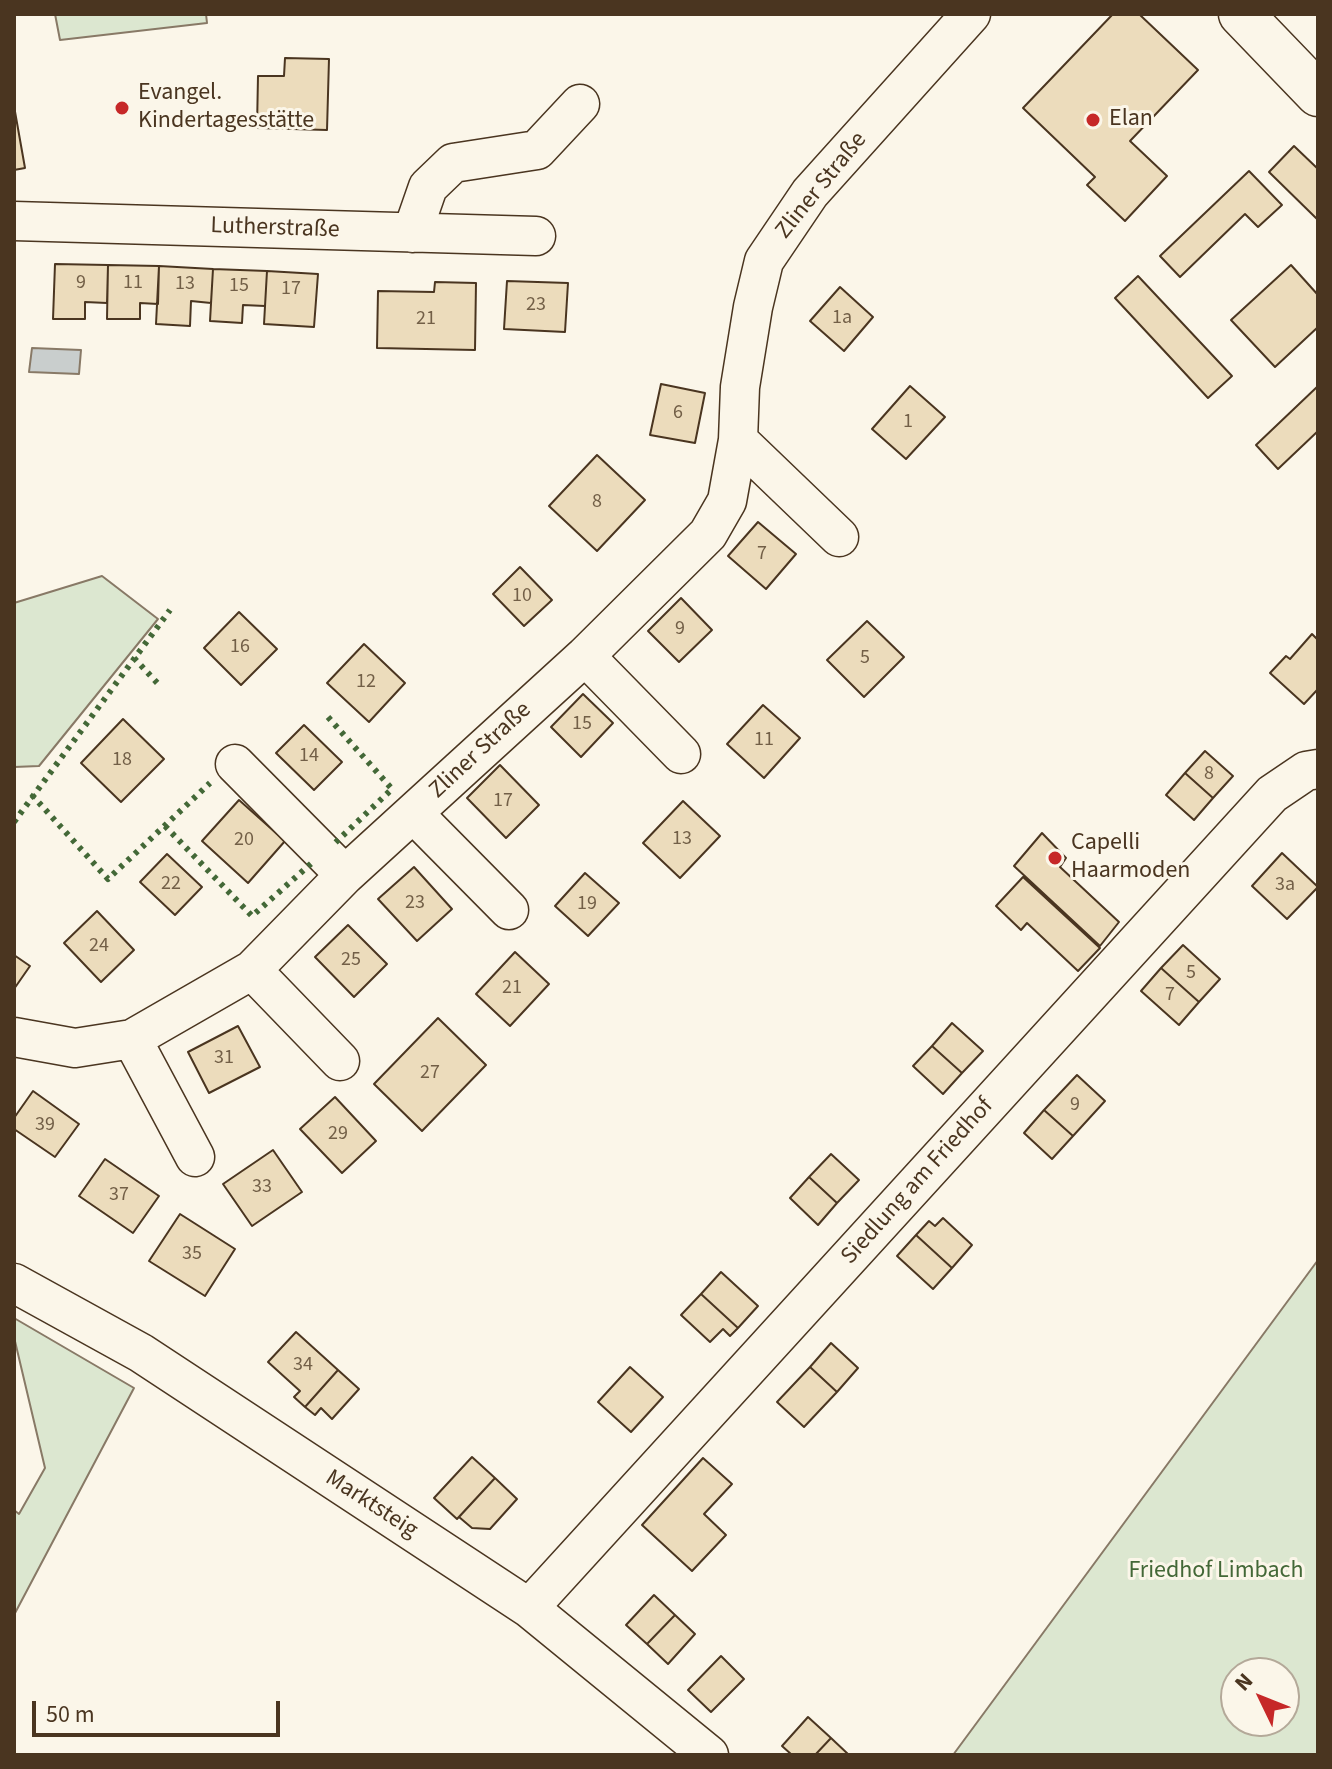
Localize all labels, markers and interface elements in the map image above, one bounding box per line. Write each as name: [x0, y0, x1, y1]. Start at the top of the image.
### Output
place label: Evangel. Kindertagesstätte: [138, 80, 314, 136]
marker: Evangel. Kindertagesstätte: [113, 99, 131, 117]
place label: Elan: [1109, 106, 1153, 134]
marker: Elan: [1084, 111, 1102, 129]
street label: Zliner Straße: [770, 127, 874, 245]
street label: Lutherstraße: [210, 212, 340, 246]
house number: 9: [76, 272, 86, 296]
house number: 11: [123, 272, 143, 296]
house number: 13: [175, 273, 195, 297]
house number: 15: [229, 275, 249, 299]
house number: 17: [281, 278, 301, 302]
house number: 23: [526, 294, 546, 318]
house number: 1a: [832, 307, 852, 331]
house number: 21: [416, 308, 436, 332]
house number: 6: [673, 402, 683, 426]
house number: 1: [903, 411, 913, 435]
house number: 8: [592, 491, 602, 515]
house number: 7: [757, 543, 767, 567]
house number: 10: [512, 585, 532, 609]
house number: 9: [675, 618, 685, 642]
house number: 16: [230, 636, 250, 660]
house number: 5: [860, 647, 870, 671]
house number: 12: [356, 671, 376, 695]
street label: Zliner Straße: [424, 696, 538, 806]
house number: 15: [572, 713, 592, 737]
house number: 11: [754, 729, 774, 753]
house number: 14: [299, 745, 319, 769]
house number: 18: [112, 749, 132, 773]
house number: 8: [1204, 763, 1214, 787]
house number: 17: [493, 790, 513, 814]
house number: 13: [672, 828, 692, 852]
house number: 20: [234, 829, 254, 853]
place label: Capelli Haarmoden: [1071, 830, 1190, 886]
marker: Capelli Haarmoden: [1046, 849, 1064, 867]
house number: 22: [161, 873, 181, 897]
house number: 3a: [1275, 874, 1295, 898]
house number: 23: [405, 892, 425, 916]
house number: 19: [577, 893, 597, 917]
house number: 24: [89, 935, 109, 959]
house number: 25: [341, 949, 361, 973]
house number: 5: [1186, 962, 1196, 986]
house number: 21: [502, 977, 522, 1001]
house number: 7: [1165, 984, 1175, 1008]
house number: 31: [214, 1047, 234, 1071]
house number: 27: [420, 1062, 440, 1086]
street label: Siedlung am Friedhof: [836, 1093, 1000, 1271]
house number: 9: [1070, 1094, 1080, 1118]
house number: 39: [35, 1114, 55, 1138]
house number: 29: [328, 1123, 348, 1147]
house number: 33: [252, 1176, 272, 1200]
house number: 37: [109, 1184, 129, 1208]
house number: 35: [182, 1243, 202, 1267]
house number: 34: [293, 1354, 313, 1378]
street label: Marktsteig: [319, 1464, 423, 1546]
park label: Friedhof Limbach: [1128, 1558, 1304, 1586]
north arrow: [1220, 1657, 1300, 1737]
text: N: [1227, 1666, 1261, 1698]
scale bar: [36, 1685, 284, 1735]
text: 50 m: [46, 1697, 95, 1732]

